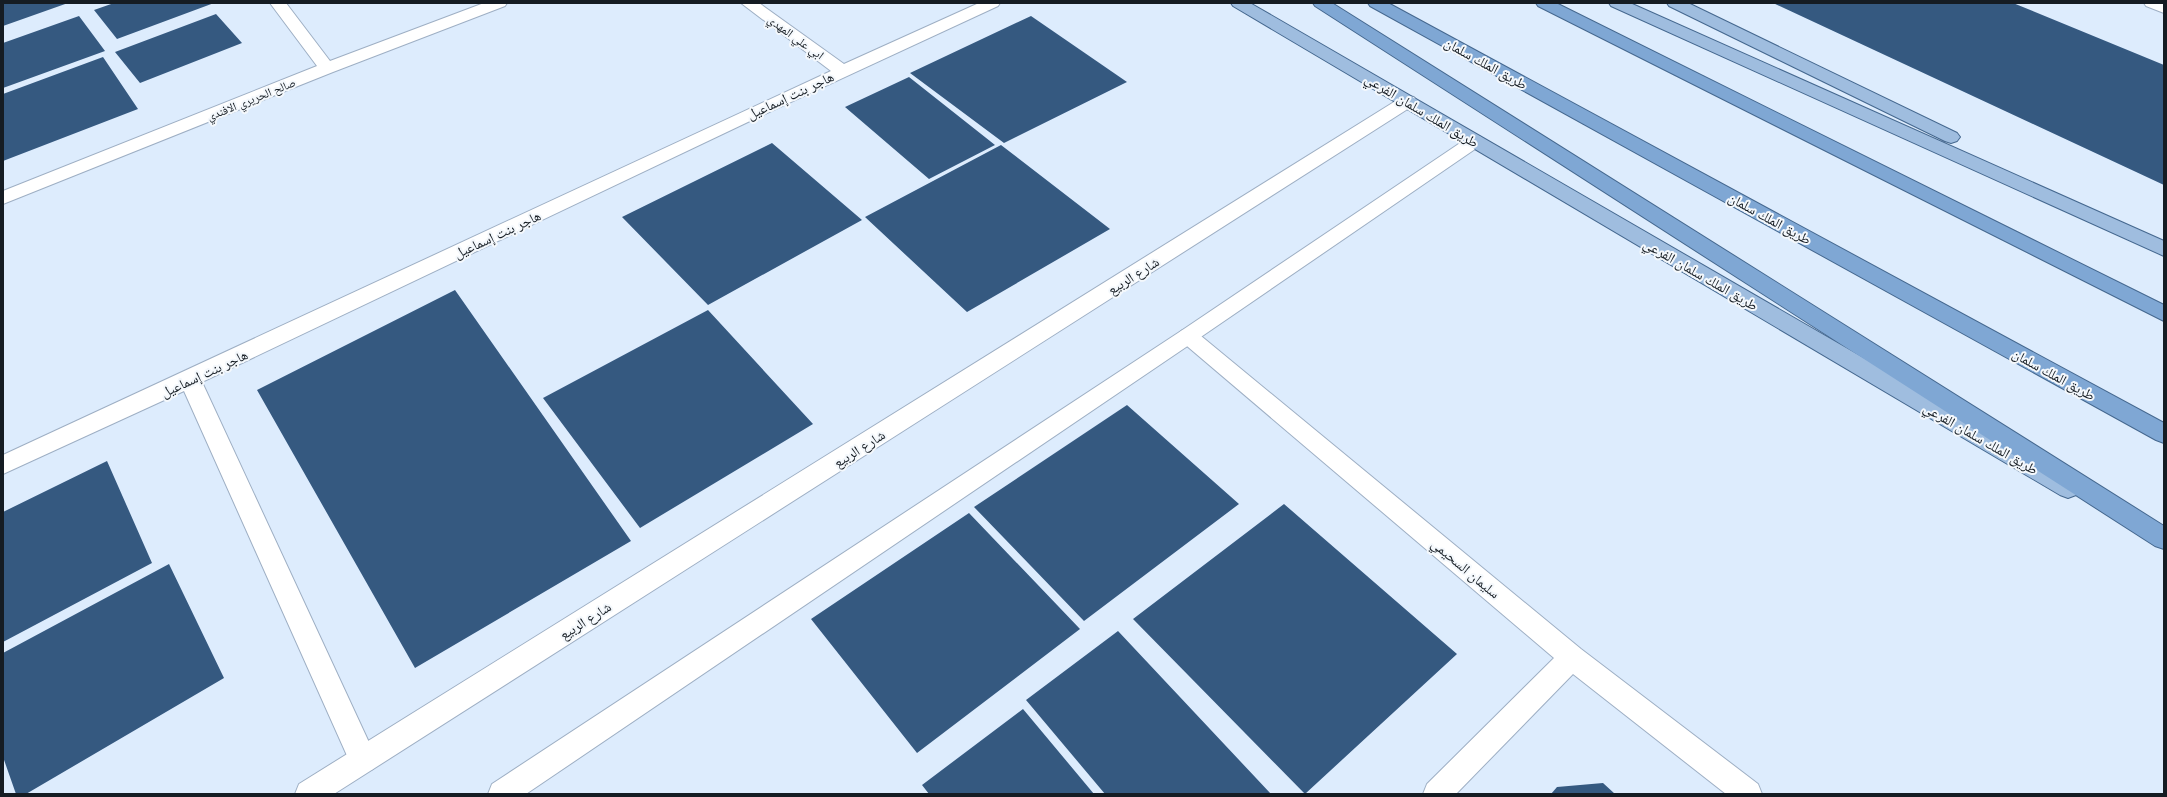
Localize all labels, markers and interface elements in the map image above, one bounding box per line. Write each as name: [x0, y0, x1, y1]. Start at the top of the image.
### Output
street label: ابي علي المهدي: [763, 12, 827, 65]
street label: طريق الملك سلمان: [1441, 33, 1530, 94]
street label: هاجر بنت إسماعيل: [744, 67, 837, 124]
street label: طريق الملك سلمان الفرعي: [1360, 69, 1482, 154]
street label: صالح الحريري الافندي: [204, 74, 299, 126]
street label: طريق الملك سلمان: [1725, 188, 1814, 249]
street label: هاجر بنت إسماعيل: [451, 206, 544, 263]
street label: طريق الملك سلمان الفرعي: [1639, 234, 1761, 317]
street label: شارع الربيع: [1104, 252, 1163, 299]
street label: طريق الملك سلمان: [2009, 344, 2098, 405]
street label: هاجر بنت إسماعيل: [158, 345, 251, 402]
street label: طريق الملك سلمان الفرعي: [1919, 398, 2041, 481]
street label: شارع الربيع: [830, 425, 889, 472]
street label: سليمان السحيمي: [1426, 534, 1504, 604]
street label: شارع الربيع: [556, 597, 615, 644]

